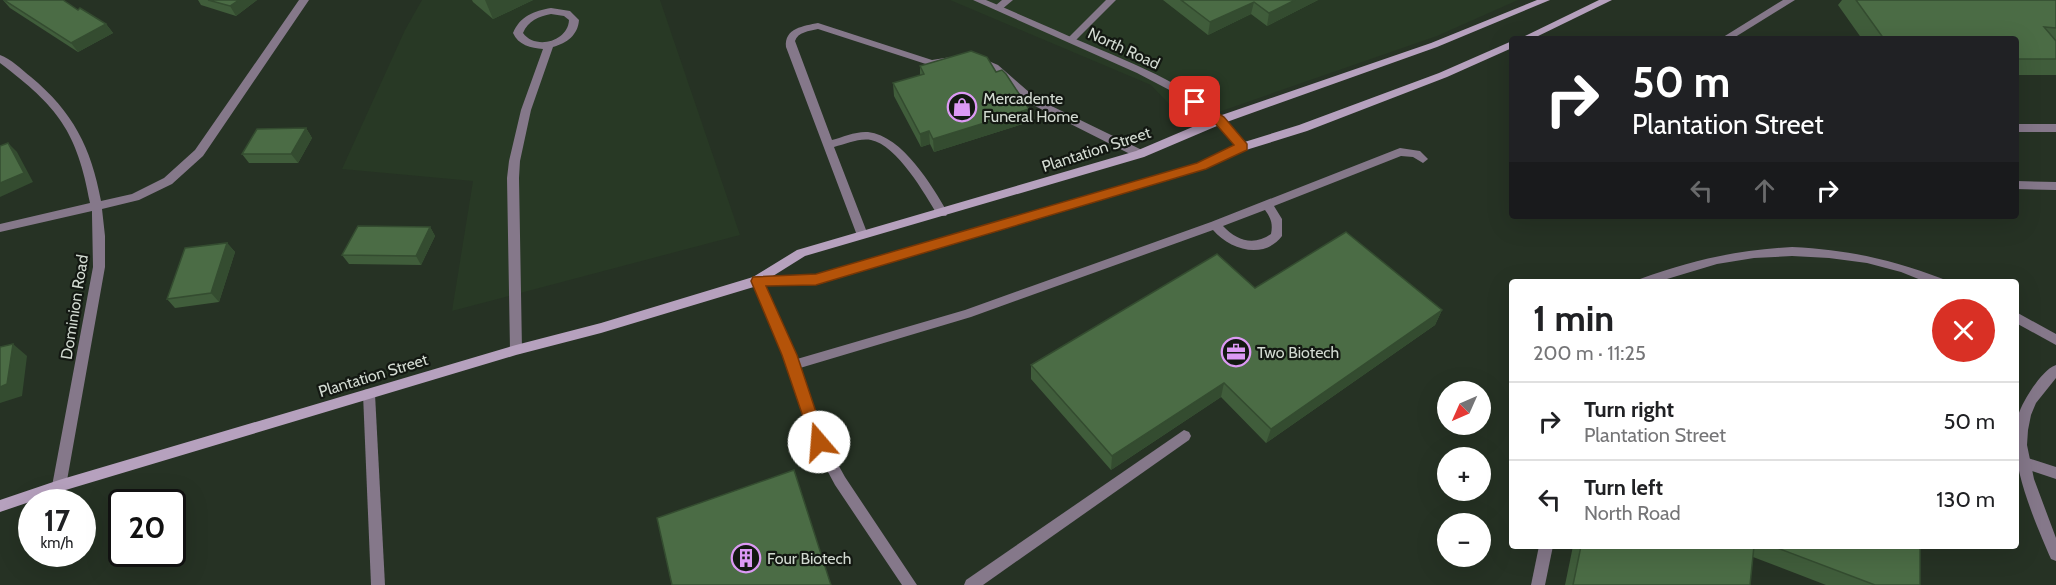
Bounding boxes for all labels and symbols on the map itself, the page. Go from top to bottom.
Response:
street label: North Road [1085,24,1163,73]
pin [1169,76,1220,127]
place label: Mercadente Funeral Home [983,89,1078,126]
shop icon: Mercadente Funeral Home [946,91,978,123]
street label: Plantation Street [1039,123,1154,176]
street label: Dominion Road [57,253,92,361]
office icon: Two Biotech [1220,336,1252,368]
place label: Two Biotech [1257,343,1339,362]
street label: Plantation Street [316,350,431,401]
north arrow [1437,381,1491,435]
position arrow [787,410,851,474]
speed limit sign: 20 [108,489,186,567]
building icon: Four Biotech [730,542,762,574]
place label: Four Biotech [767,549,852,568]

